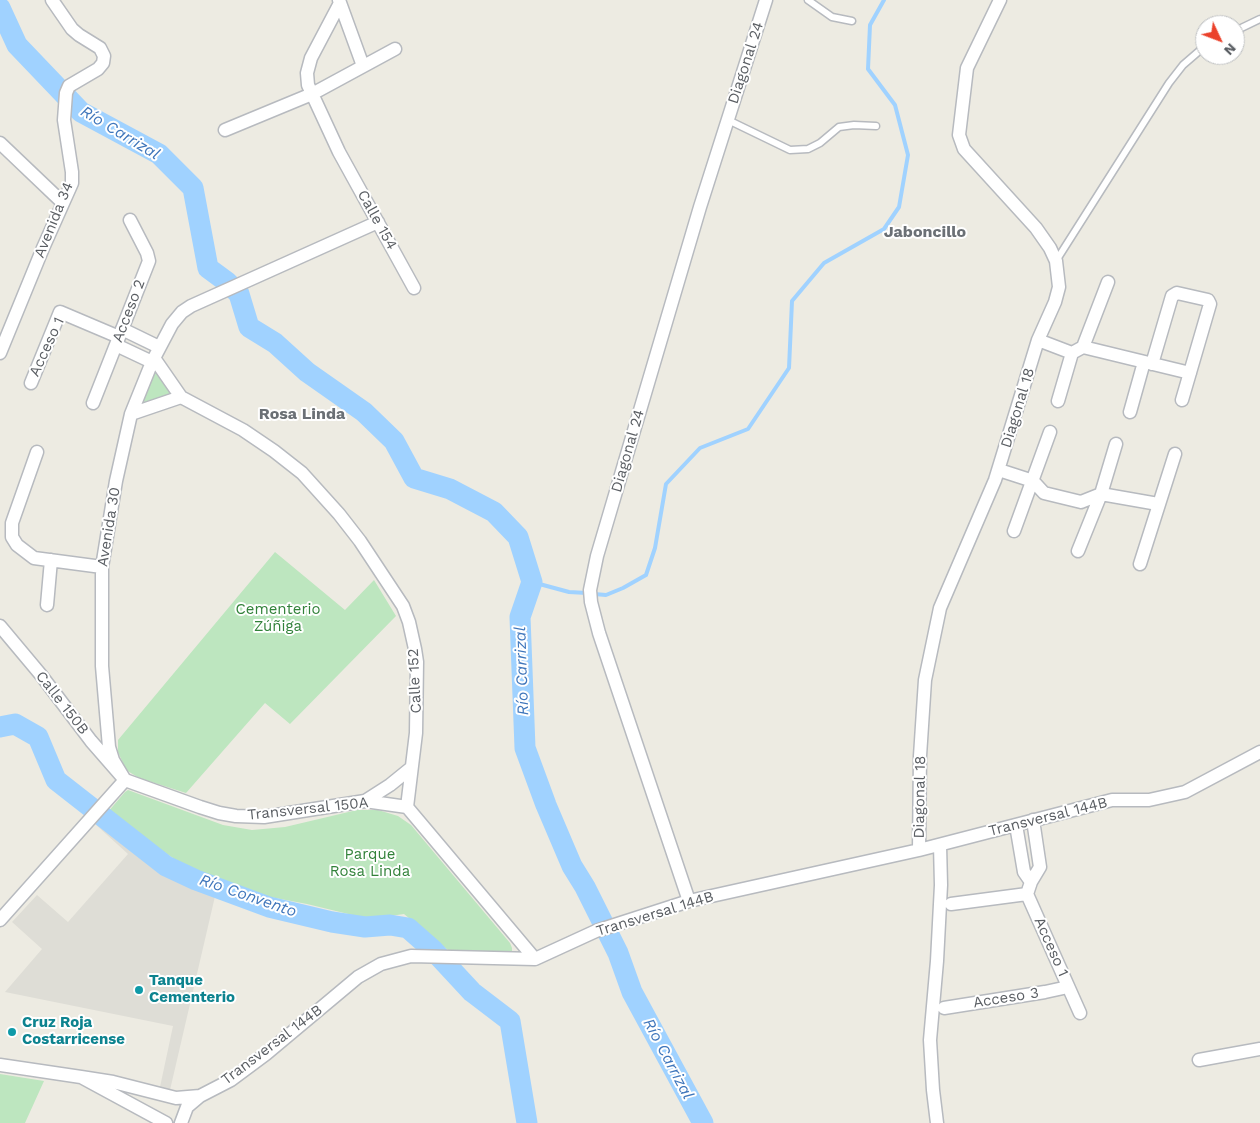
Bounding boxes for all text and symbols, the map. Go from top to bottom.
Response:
north arrow [1195,15,1245,65]
street label: Diagonal 24 [724,20,768,106]
text: N [1221,40,1240,59]
water label: Río Carrizal [77,102,163,164]
street label: Avenida 34 [31,180,77,260]
street label: Calle 154 [353,187,401,253]
district label: Jaboncillo [884,222,966,242]
street label: Acceso 2 [109,277,149,345]
street label: Acceso 1 [26,315,68,379]
street label: Diagonal 18 [997,366,1039,450]
district label: Rosa Linda [259,404,345,424]
street label: Diagonal 24 [608,408,648,494]
street label: Avenida 30 [94,486,124,568]
park label: Cementerio Zúñiga [235,601,321,636]
water label: Río Carrizal [511,626,533,716]
street label: Calle 152 [404,648,426,714]
street label: Calle 150B [32,668,92,738]
street label: Diagonal 18 [910,755,930,839]
street label: Transversal 150A [247,794,369,824]
street label: Transversal 144B [987,794,1109,840]
park label: Parque Rosa Linda [330,846,410,881]
water label: Río Convento [197,870,299,922]
street label: Transversal 144B [594,888,716,940]
street label: Acceso 1 [1030,915,1072,979]
place label: Tanque Cementerio [149,972,235,1007]
marker: Tanque Cementerio [133,984,145,996]
street label: Acceso 3 [972,984,1040,1012]
street label: Transversal 144B [218,1001,326,1089]
place label: Cruz Roja Costarricense [22,1014,125,1049]
water label: Río Carrizal [639,1015,697,1103]
marker: Cruz Roja Costarricense [6,1026,18,1038]

